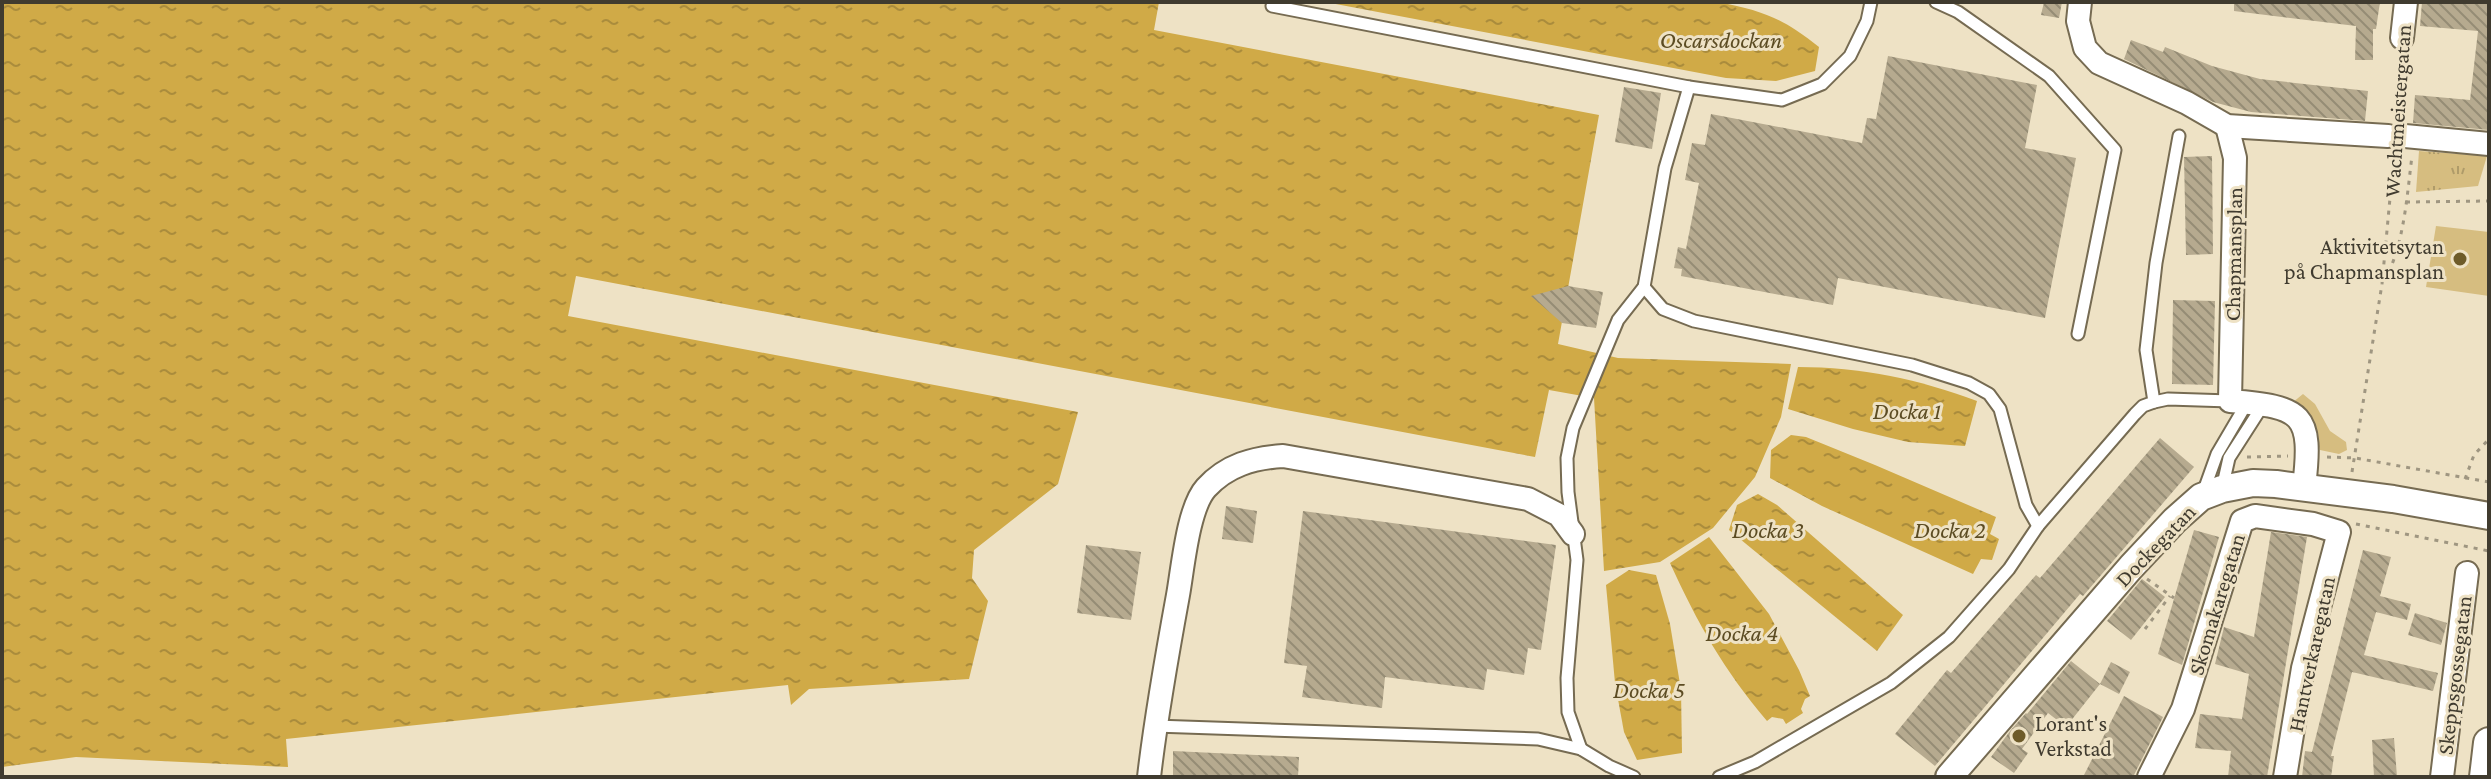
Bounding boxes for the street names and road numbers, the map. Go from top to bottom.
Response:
street label: Wachtmeistergatan [2379,24,2416,198]
street label: Chapmansplan [2220,187,2247,321]
street label: Dockegatan [2110,499,2201,592]
street label: Skomakaregatan [2183,530,2250,678]
street label: Hantverkaregatan [2283,574,2340,734]
street label: Skeppsgossegatan [2432,594,2477,756]

